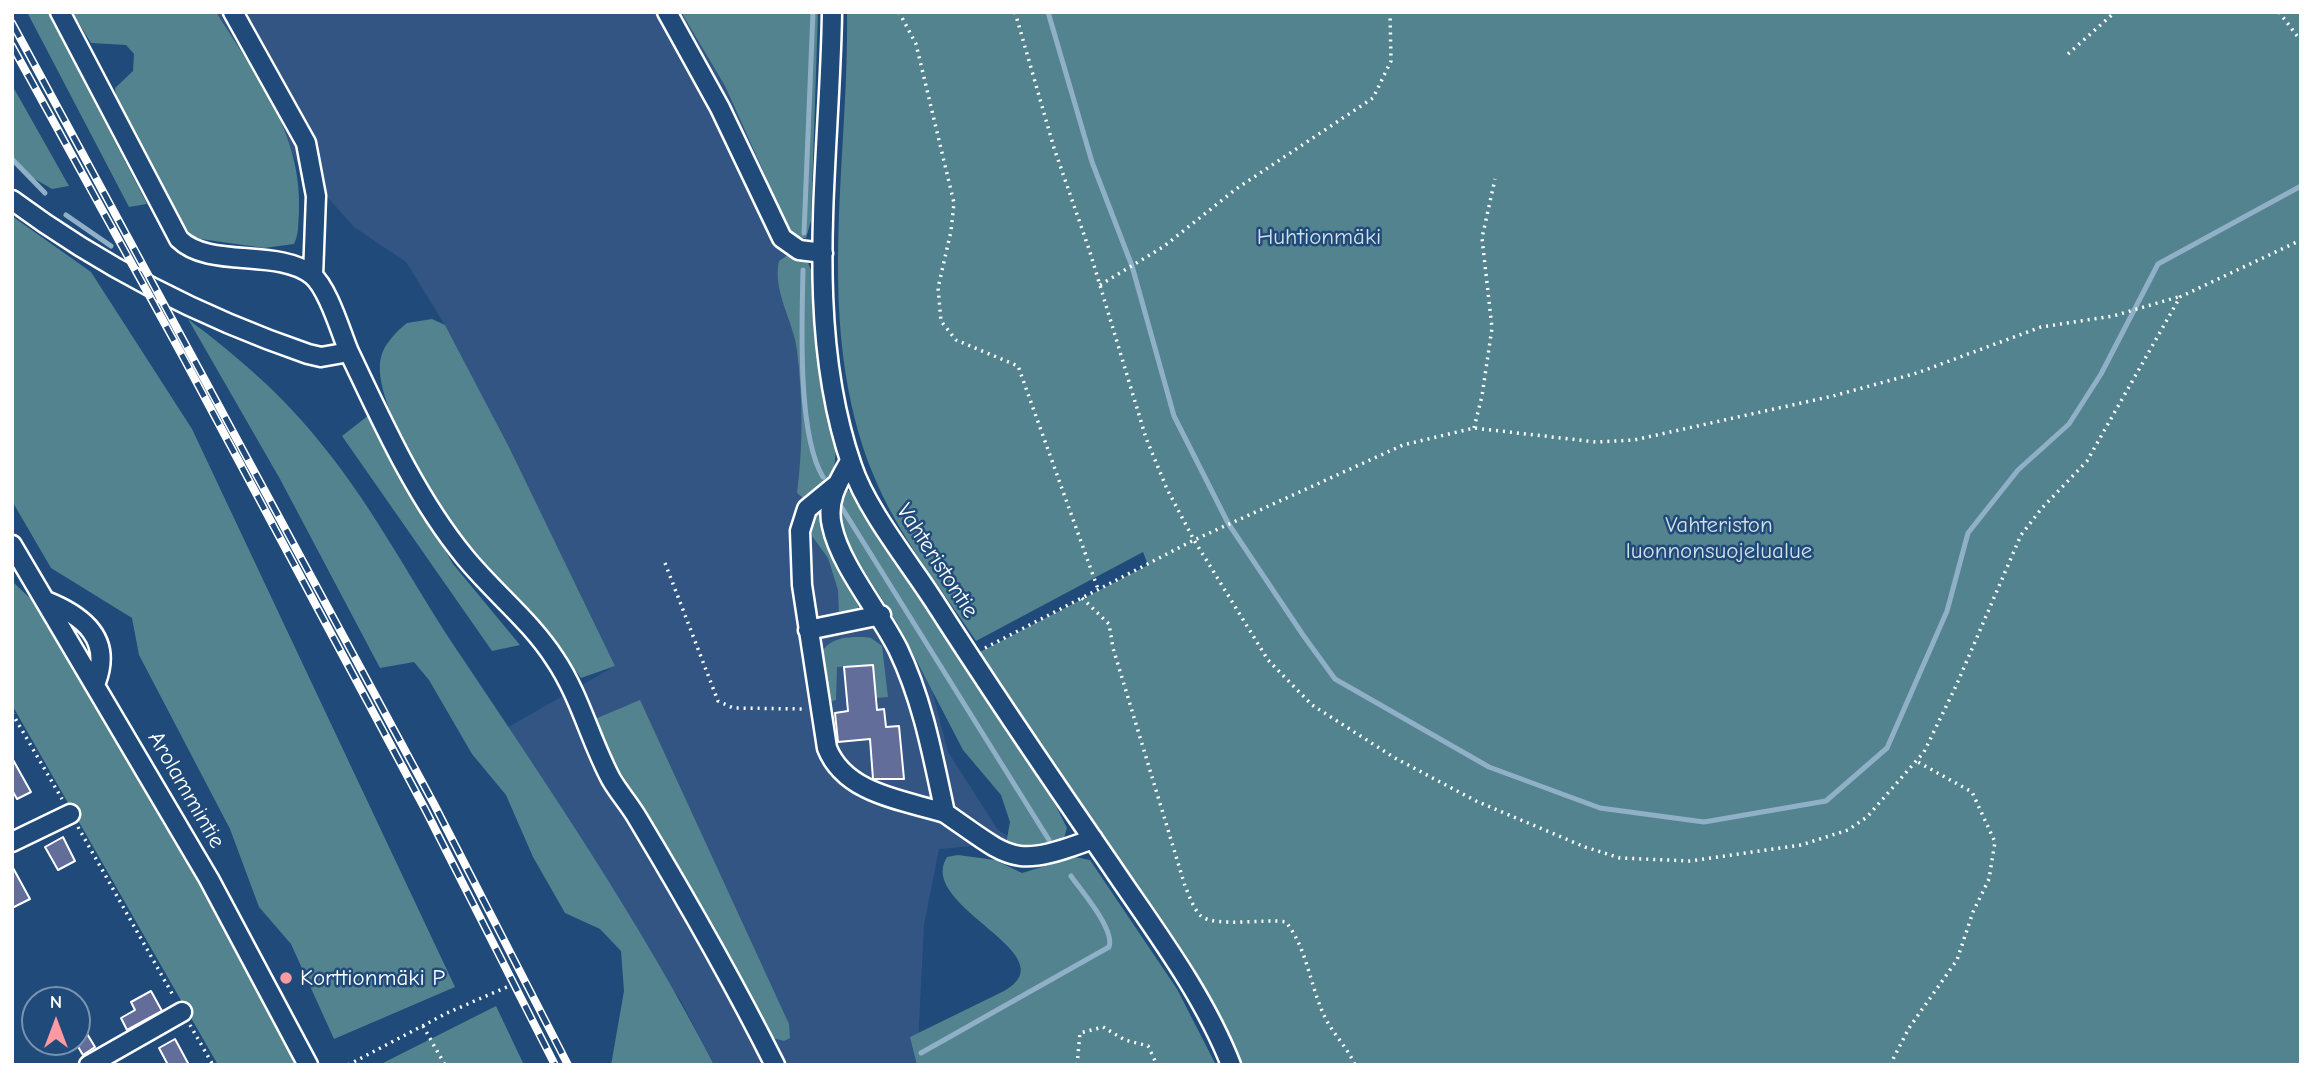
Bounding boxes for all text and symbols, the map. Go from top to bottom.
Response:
park label: Huhtionmäki [1257,223,1381,251]
street label: Vahteristontie [890,499,984,623]
park label: Vahteriston luonnonsuojelualue [1626,511,1812,565]
street label: Arolammintie [141,727,231,853]
place label: Korttionmäki P [300,964,445,992]
marker: Korttionmäki P [278,970,294,986]
north arrow [21,986,91,1056]
text: N [50,991,62,1013]

